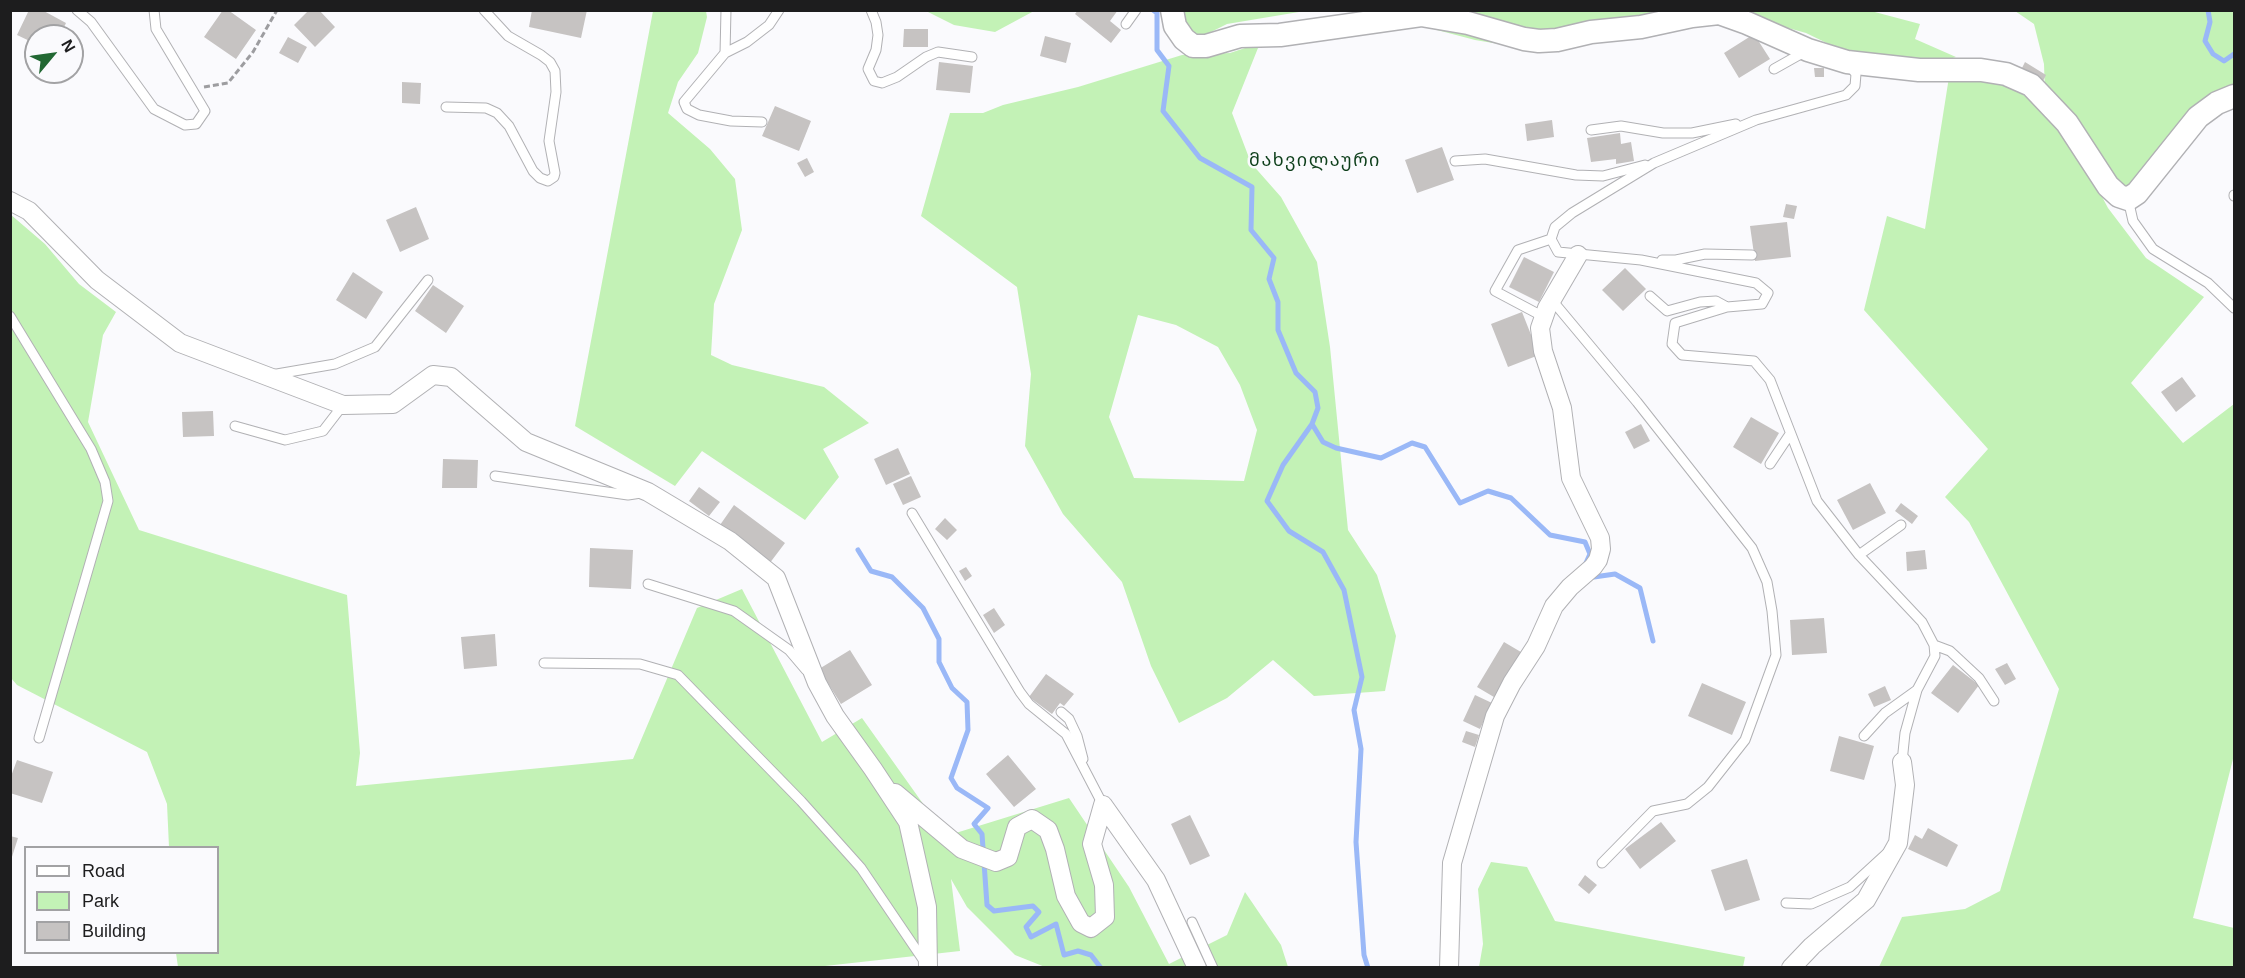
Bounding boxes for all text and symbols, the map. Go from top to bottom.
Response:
north arrow [24,24,84,84]
text: N [58,37,79,55]
district label: მახვილაური [1249,150,1381,172]
legend [24,846,219,954]
text: Road [82,861,125,881]
text: Park [82,891,119,911]
text: Building [82,921,146,941]

